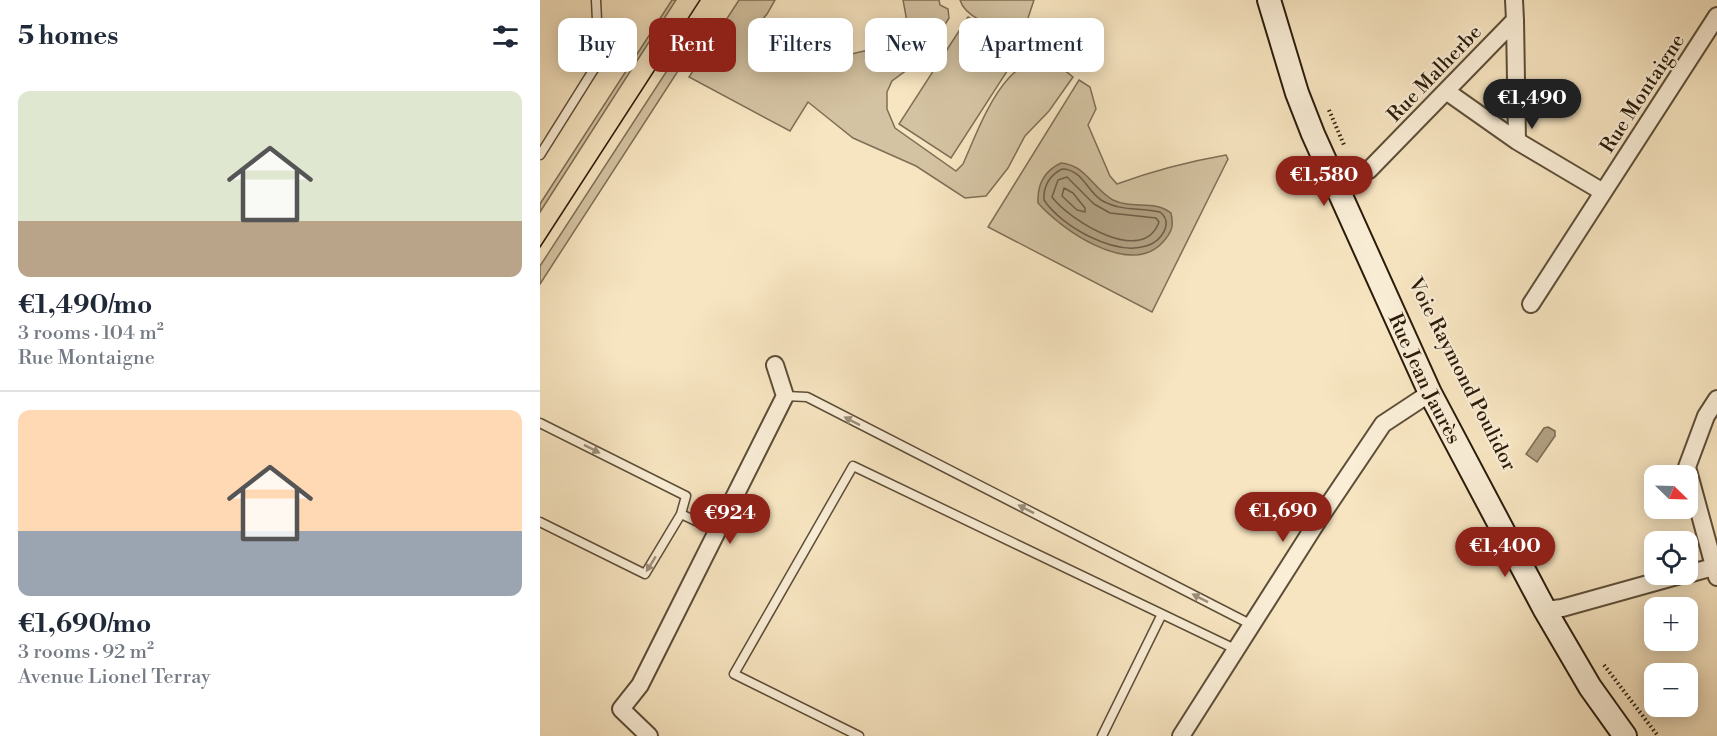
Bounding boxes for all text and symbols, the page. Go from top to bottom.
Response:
chip: Buy [558,18,637,72]
chip: Rent [649,18,736,72]
chip: Filters [748,18,853,72]
chip: New [865,18,947,72]
chip: Apartment [959,18,1104,72]
text: 5 homes [18,20,118,52]
icon: filters [489,20,522,53]
street label: Rue Malherbe [1383,20,1488,128]
street label: Rue Montaigne [1596,30,1691,158]
pin: €1,490 [1483,79,1581,130]
text: €1,490 [1497,86,1567,111]
icon: home [216,130,324,238]
pin: €1,580 [1275,156,1373,207]
text: €1,580 [1290,163,1358,188]
street label: Voie Raymond Poulidor [1402,273,1521,476]
text: €1,490/mo [18,289,152,321]
street label: Rue Jean Jaurès [1382,310,1466,449]
text: 3 rooms · 104 m² [18,321,164,346]
text: Rue Montaigne [18,346,155,371]
one-way arrow [844,416,861,425]
one-way arrow [584,444,601,454]
icon: home [216,449,324,557]
north arrow [1644,465,1698,519]
map controls [1644,465,1698,717]
pin: €1,690 [1234,492,1332,543]
pin: €924 [694,494,766,545]
text: €1,690 [1249,499,1317,524]
text: €924 [704,501,756,526]
one-way arrow [1017,505,1035,515]
pin: €1,400 [1456,527,1554,578]
button: locate [1644,531,1698,585]
text: €1,400 [1469,534,1541,559]
one-way arrow [645,556,656,572]
one-way arrow [1191,593,1208,603]
button: + [1644,597,1698,651]
text: €1,690/mo [18,608,151,640]
text: 3 rooms · 92 m² [18,640,154,665]
button: − [1644,663,1698,717]
text: Avenue Lionel Terray [18,665,211,690]

